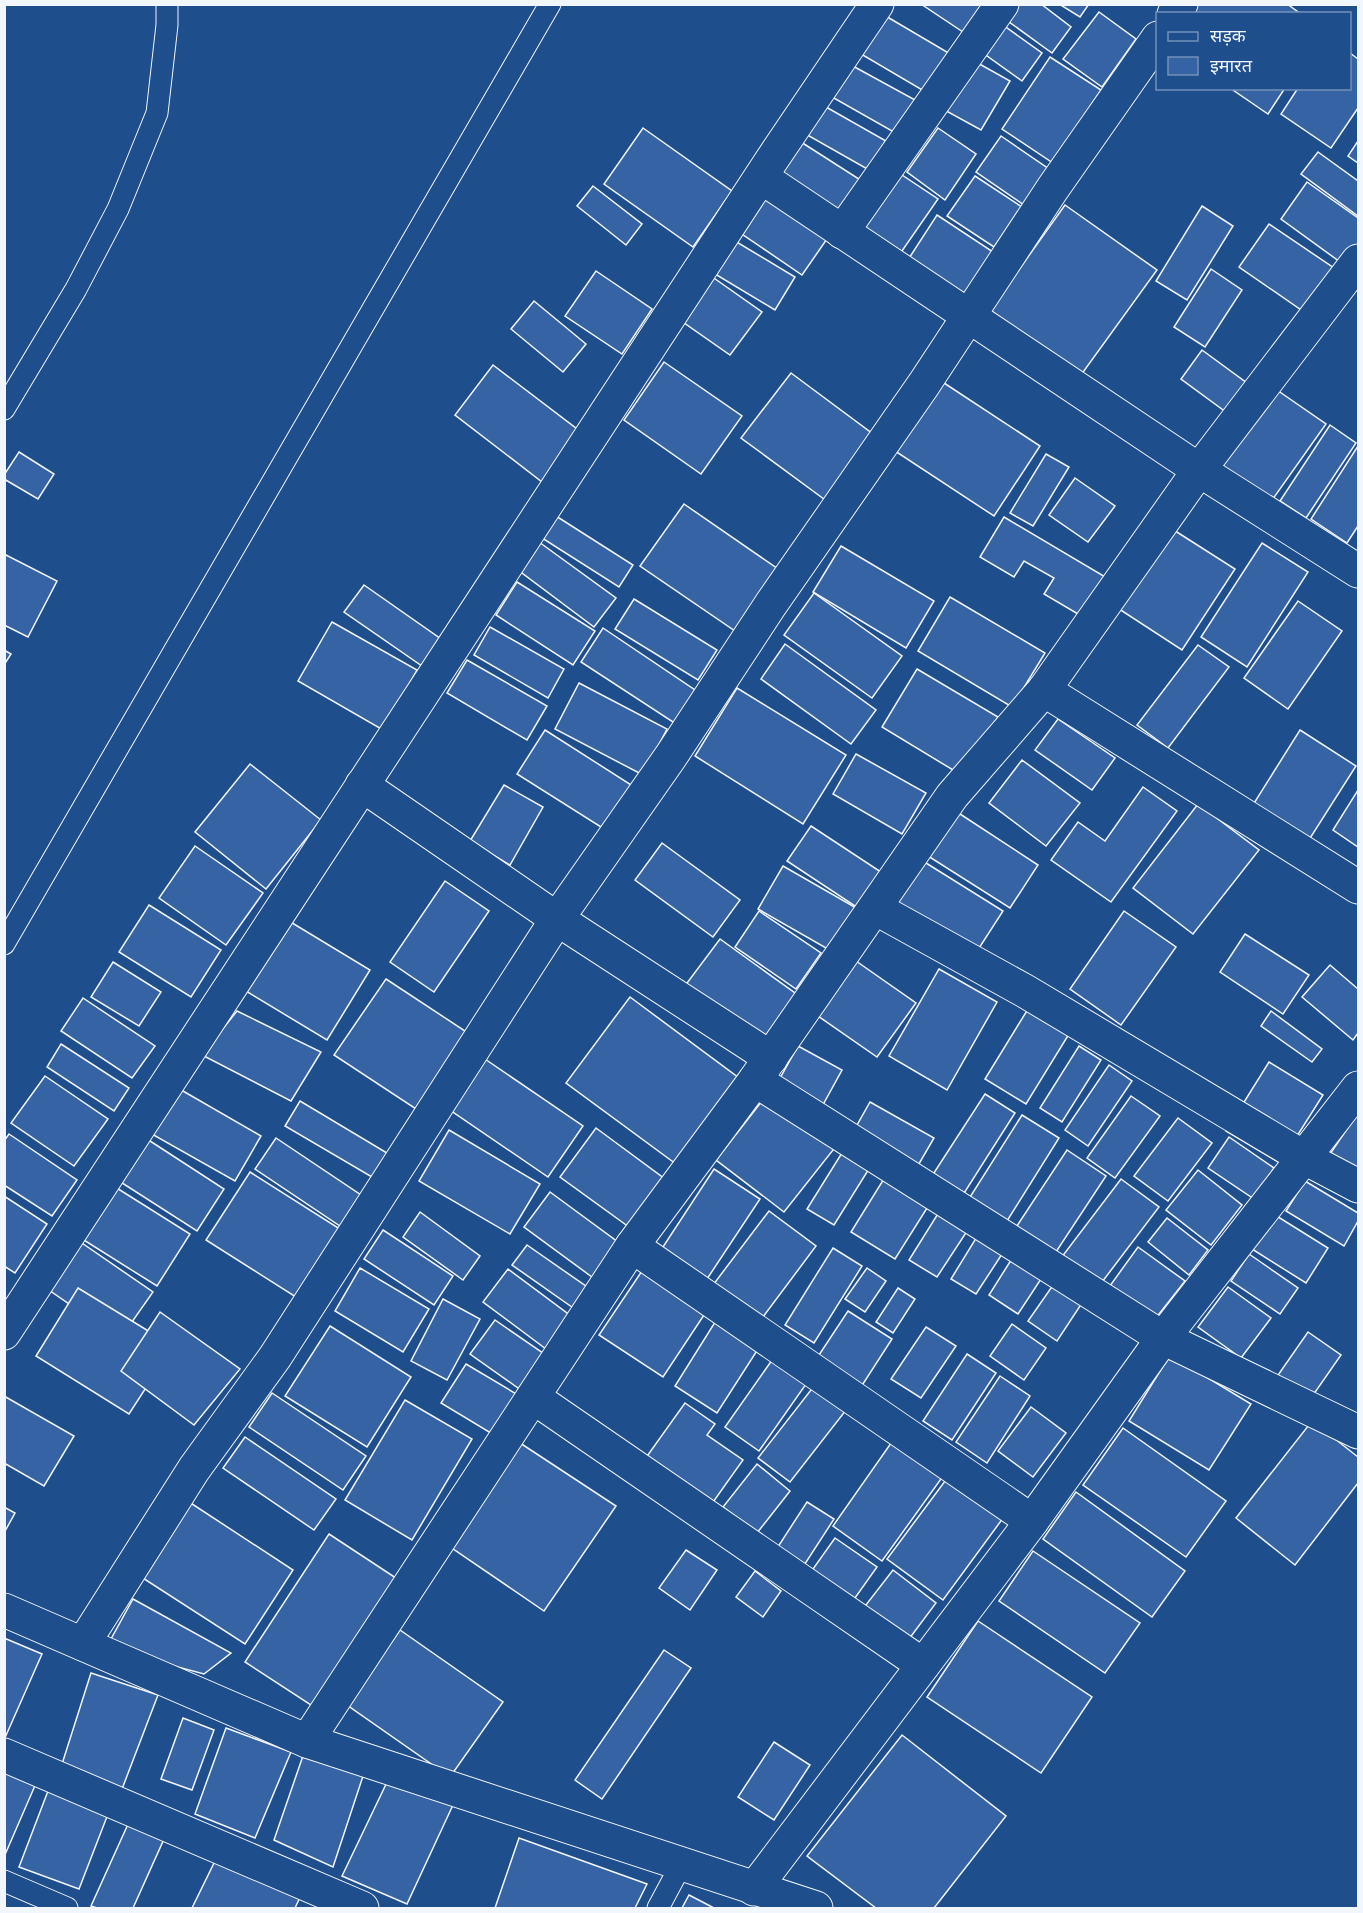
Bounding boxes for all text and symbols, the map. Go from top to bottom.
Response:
legend [1156,12,1351,90]
text: सड़क [1210,24,1247,47]
text: इमारत [1210,54,1253,77]

